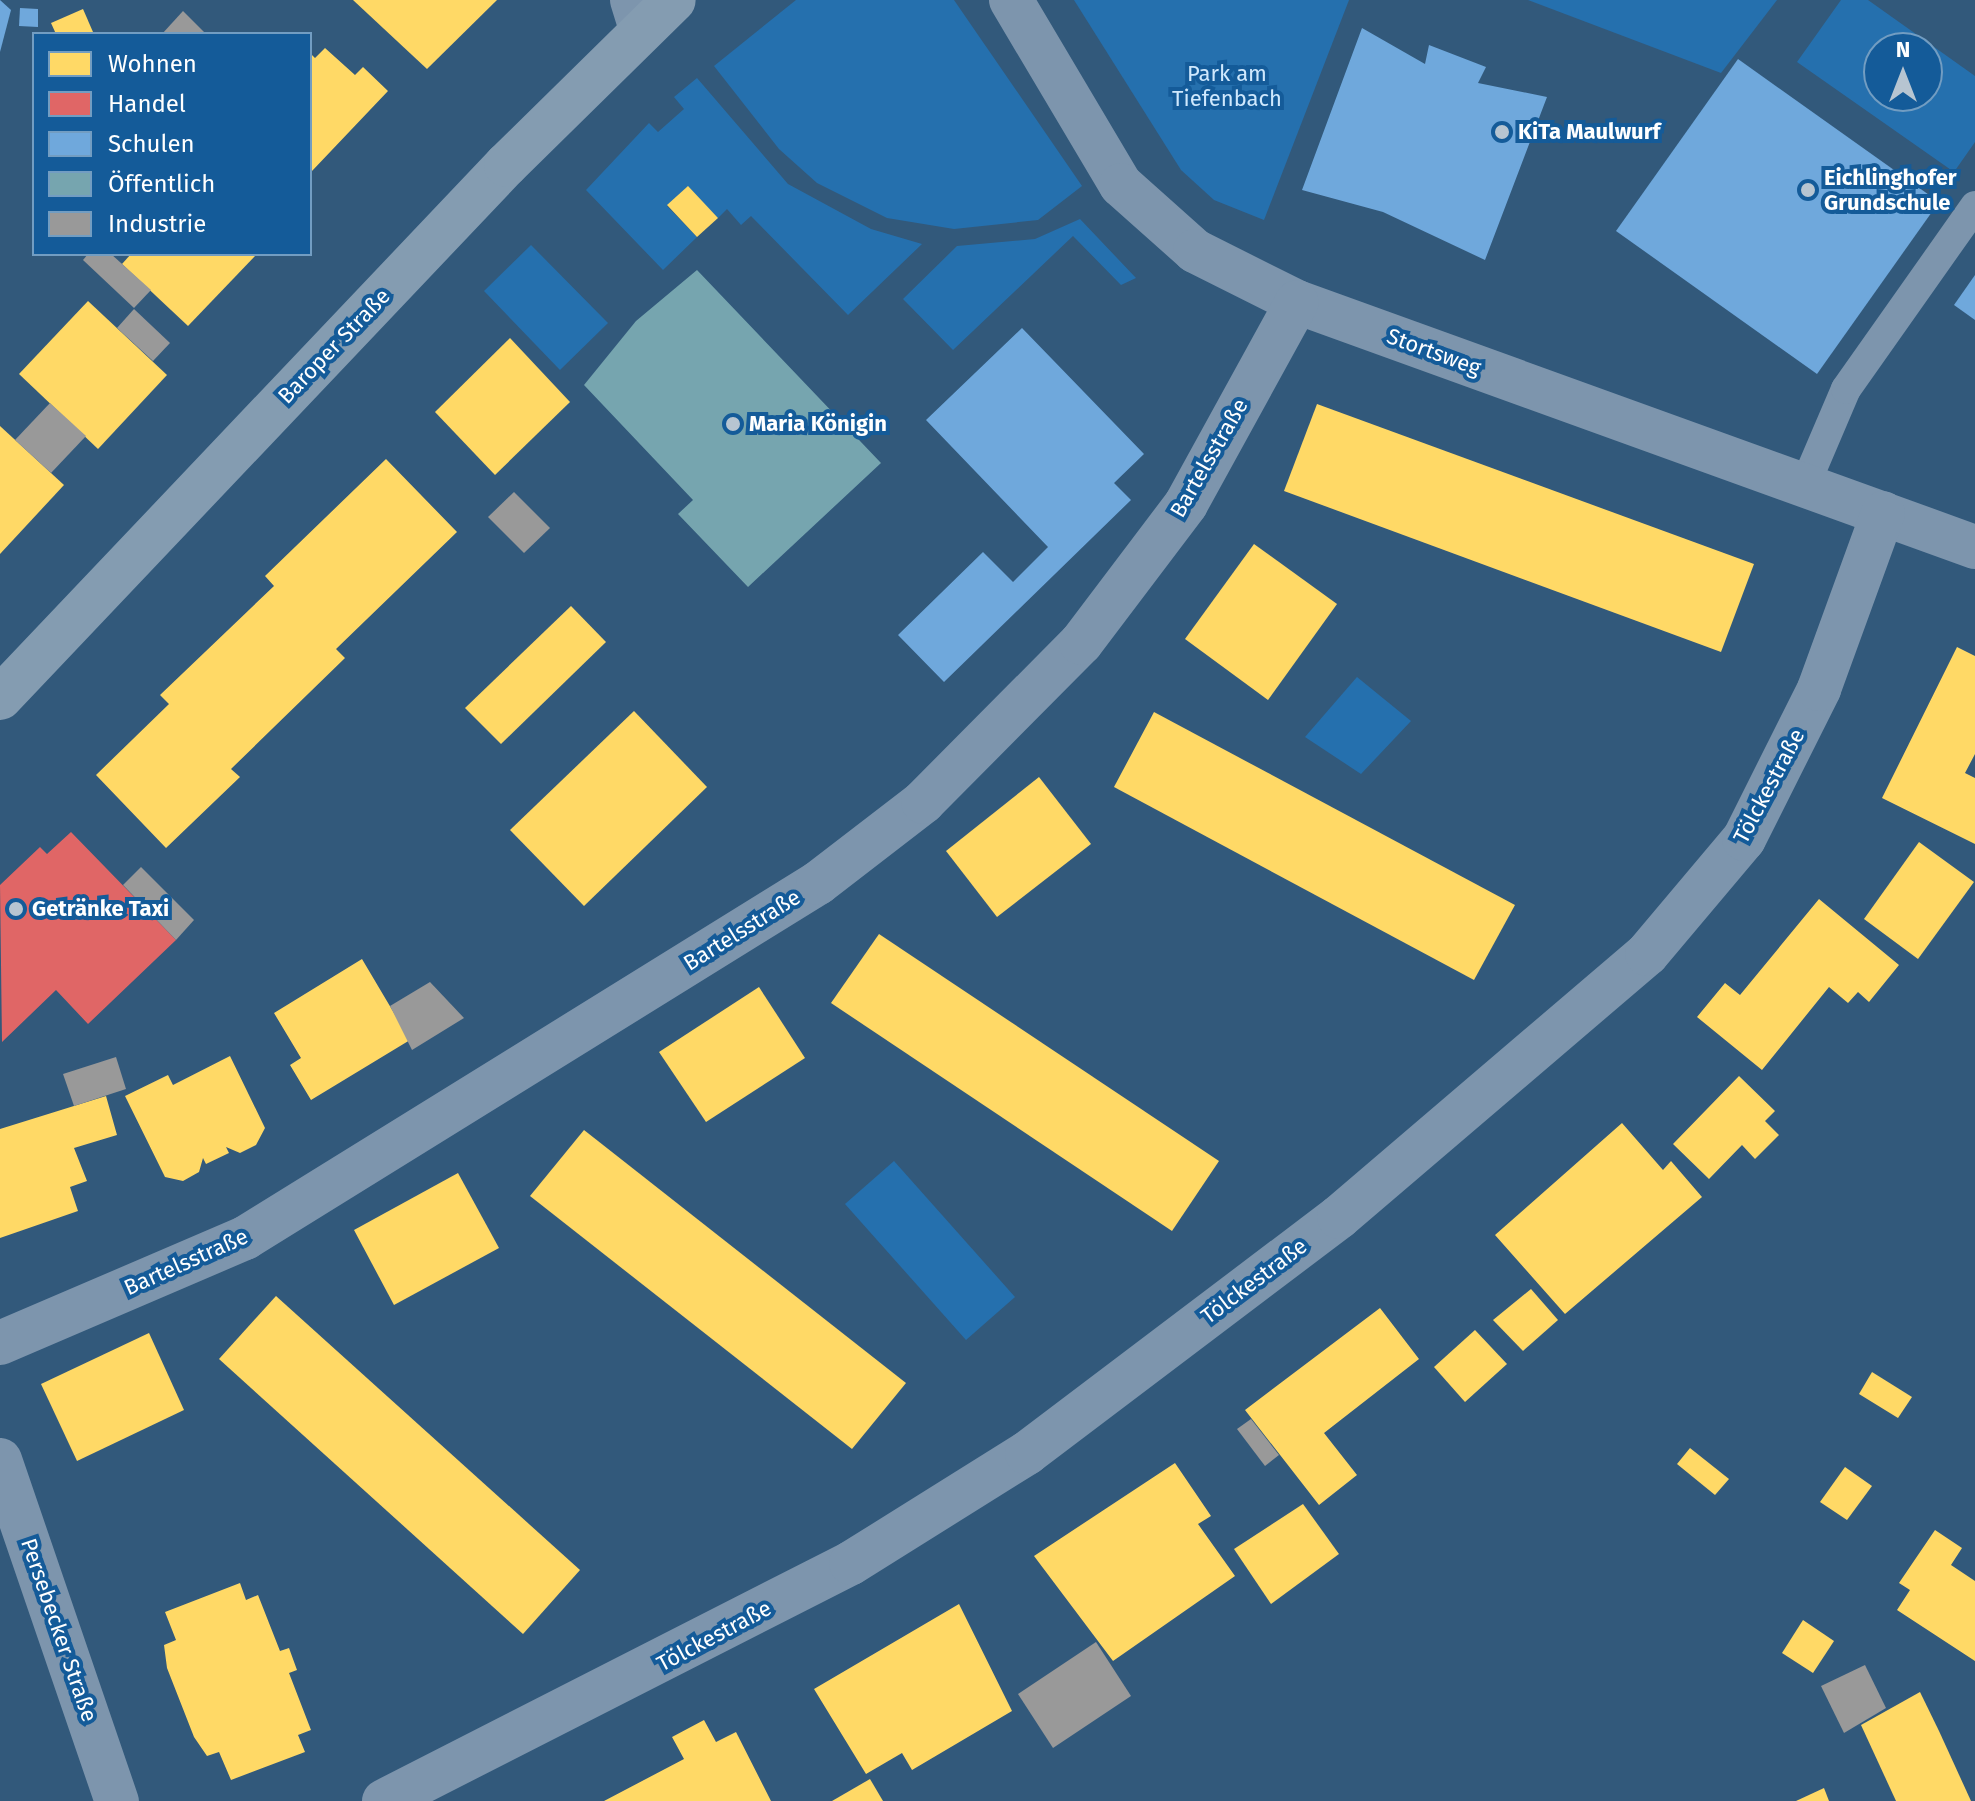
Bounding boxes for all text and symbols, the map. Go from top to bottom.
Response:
legend [32,32,312,256]
north arrow [1863,32,1943,112]
text: N [1896,36,1910,63]
text: Wohnen [108,50,197,78]
park label: Park am Tiefenbach [1172,60,1282,112]
text: Handel [108,90,186,118]
place label: KiTa Maulwurf [1518,119,1660,145]
marker: KiTa Maulwurf [1493,123,1511,141]
text: Schulen [108,130,195,158]
place label: Eichlinghofer Grundschule [1824,164,1957,216]
text: Öffentlich [108,170,215,198]
marker: Eichlinghofer Grundschule [1799,181,1817,199]
text: Industrie [108,210,206,238]
street label: Baroper Straße [272,283,396,409]
street label: Stortsweg [1383,323,1485,381]
street label: Bartelsstraße [1164,394,1254,522]
place label: Maria Königin [749,411,887,437]
marker: Maria Königin [724,415,742,433]
street label: Tölckestraße [1728,724,1810,848]
street label: Bartelsstraße [679,884,805,976]
place label: Getränke Taxi [32,896,169,922]
marker: Getränke Taxi [7,900,25,918]
street label: Bartelsstraße [120,1223,252,1301]
street label: Tölckestraße [1196,1233,1312,1329]
street label: Persebecker Straße [15,1535,103,1725]
street label: Tölckestraße [652,1595,776,1677]

